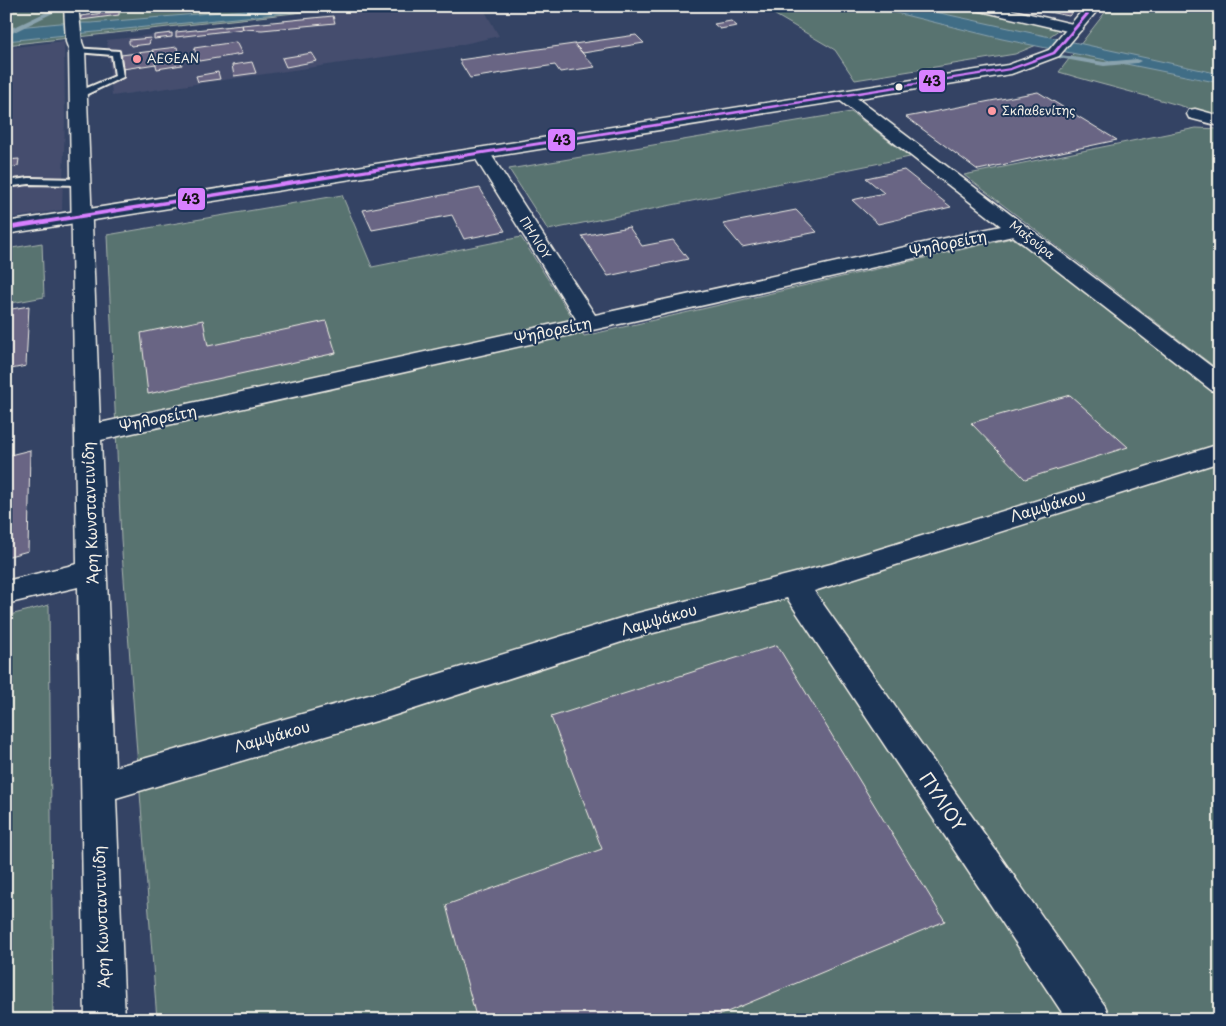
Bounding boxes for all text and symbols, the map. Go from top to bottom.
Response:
place label: AEGEAN [147,49,199,67]
marker: AEGEAN [131,53,143,65]
line badge: 43 [918,69,946,93]
text: 43 [923,70,941,91]
unlabelled marker [894,82,904,92]
place label: Σκλαβενίτης [1002,101,1076,119]
marker: Σκλαβενίτης [986,105,998,117]
line badge: 43 [547,128,576,152]
text: 43 [553,129,571,150]
line badge: 43 [177,187,206,211]
text: 43 [182,188,200,209]
street label: ΠΗΛΙΟΥ [516,213,556,262]
street label: Μαξούρα [1006,216,1059,263]
street label: Ψηλορείτη [907,223,989,262]
street label: Ψηλορείτη [512,310,594,349]
street label: Ψηλορείτη [117,398,199,437]
street label: Άρη Κωνσταντινίδη [76,441,103,585]
street label: Λαμψάκου [1007,482,1088,527]
street label: Λαμψάκου [618,597,699,640]
street label: Λαμψάκου [231,714,312,757]
street label: ΠΥΛΙΟΥ [914,766,973,836]
street label: Άρη Κωνσταντινίδη [87,845,114,989]

